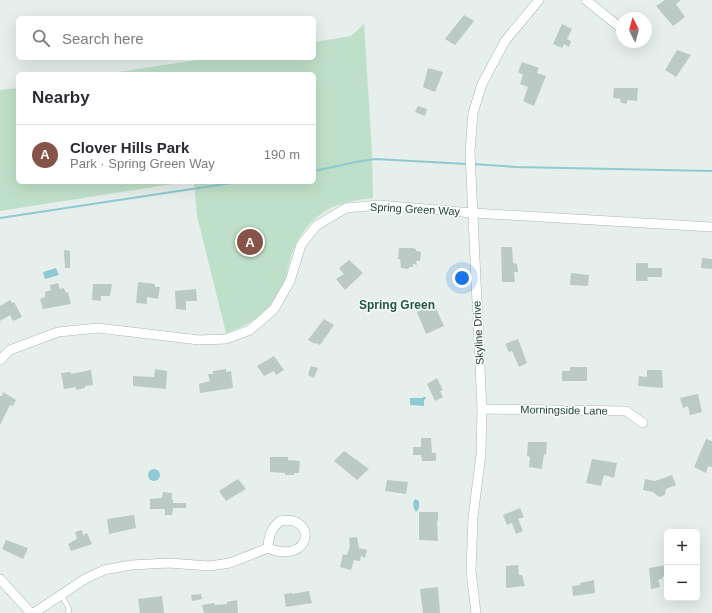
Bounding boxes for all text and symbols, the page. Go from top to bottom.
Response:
north arrow [616,12,652,48]
search box [16,16,316,60]
icon: search [30,27,52,49]
text: Search here [62,30,144,47]
text: Nearby [32,88,90,107]
text: Clover Hills Park [70,139,189,156]
text: A [40,147,50,162]
text: 190 m [264,147,300,162]
text: Park · Spring Green Way [70,156,215,171]
street label: Spring Green Way [370,201,461,217]
pin: A [237,227,263,257]
your location [452,268,472,288]
district label: Spring Green [359,298,435,312]
street label: Skyline Drive [470,301,486,365]
street label: Morningside Lane [520,403,608,417]
map controls [664,529,700,601]
button: + [664,529,700,565]
button: − [664,565,700,601]

